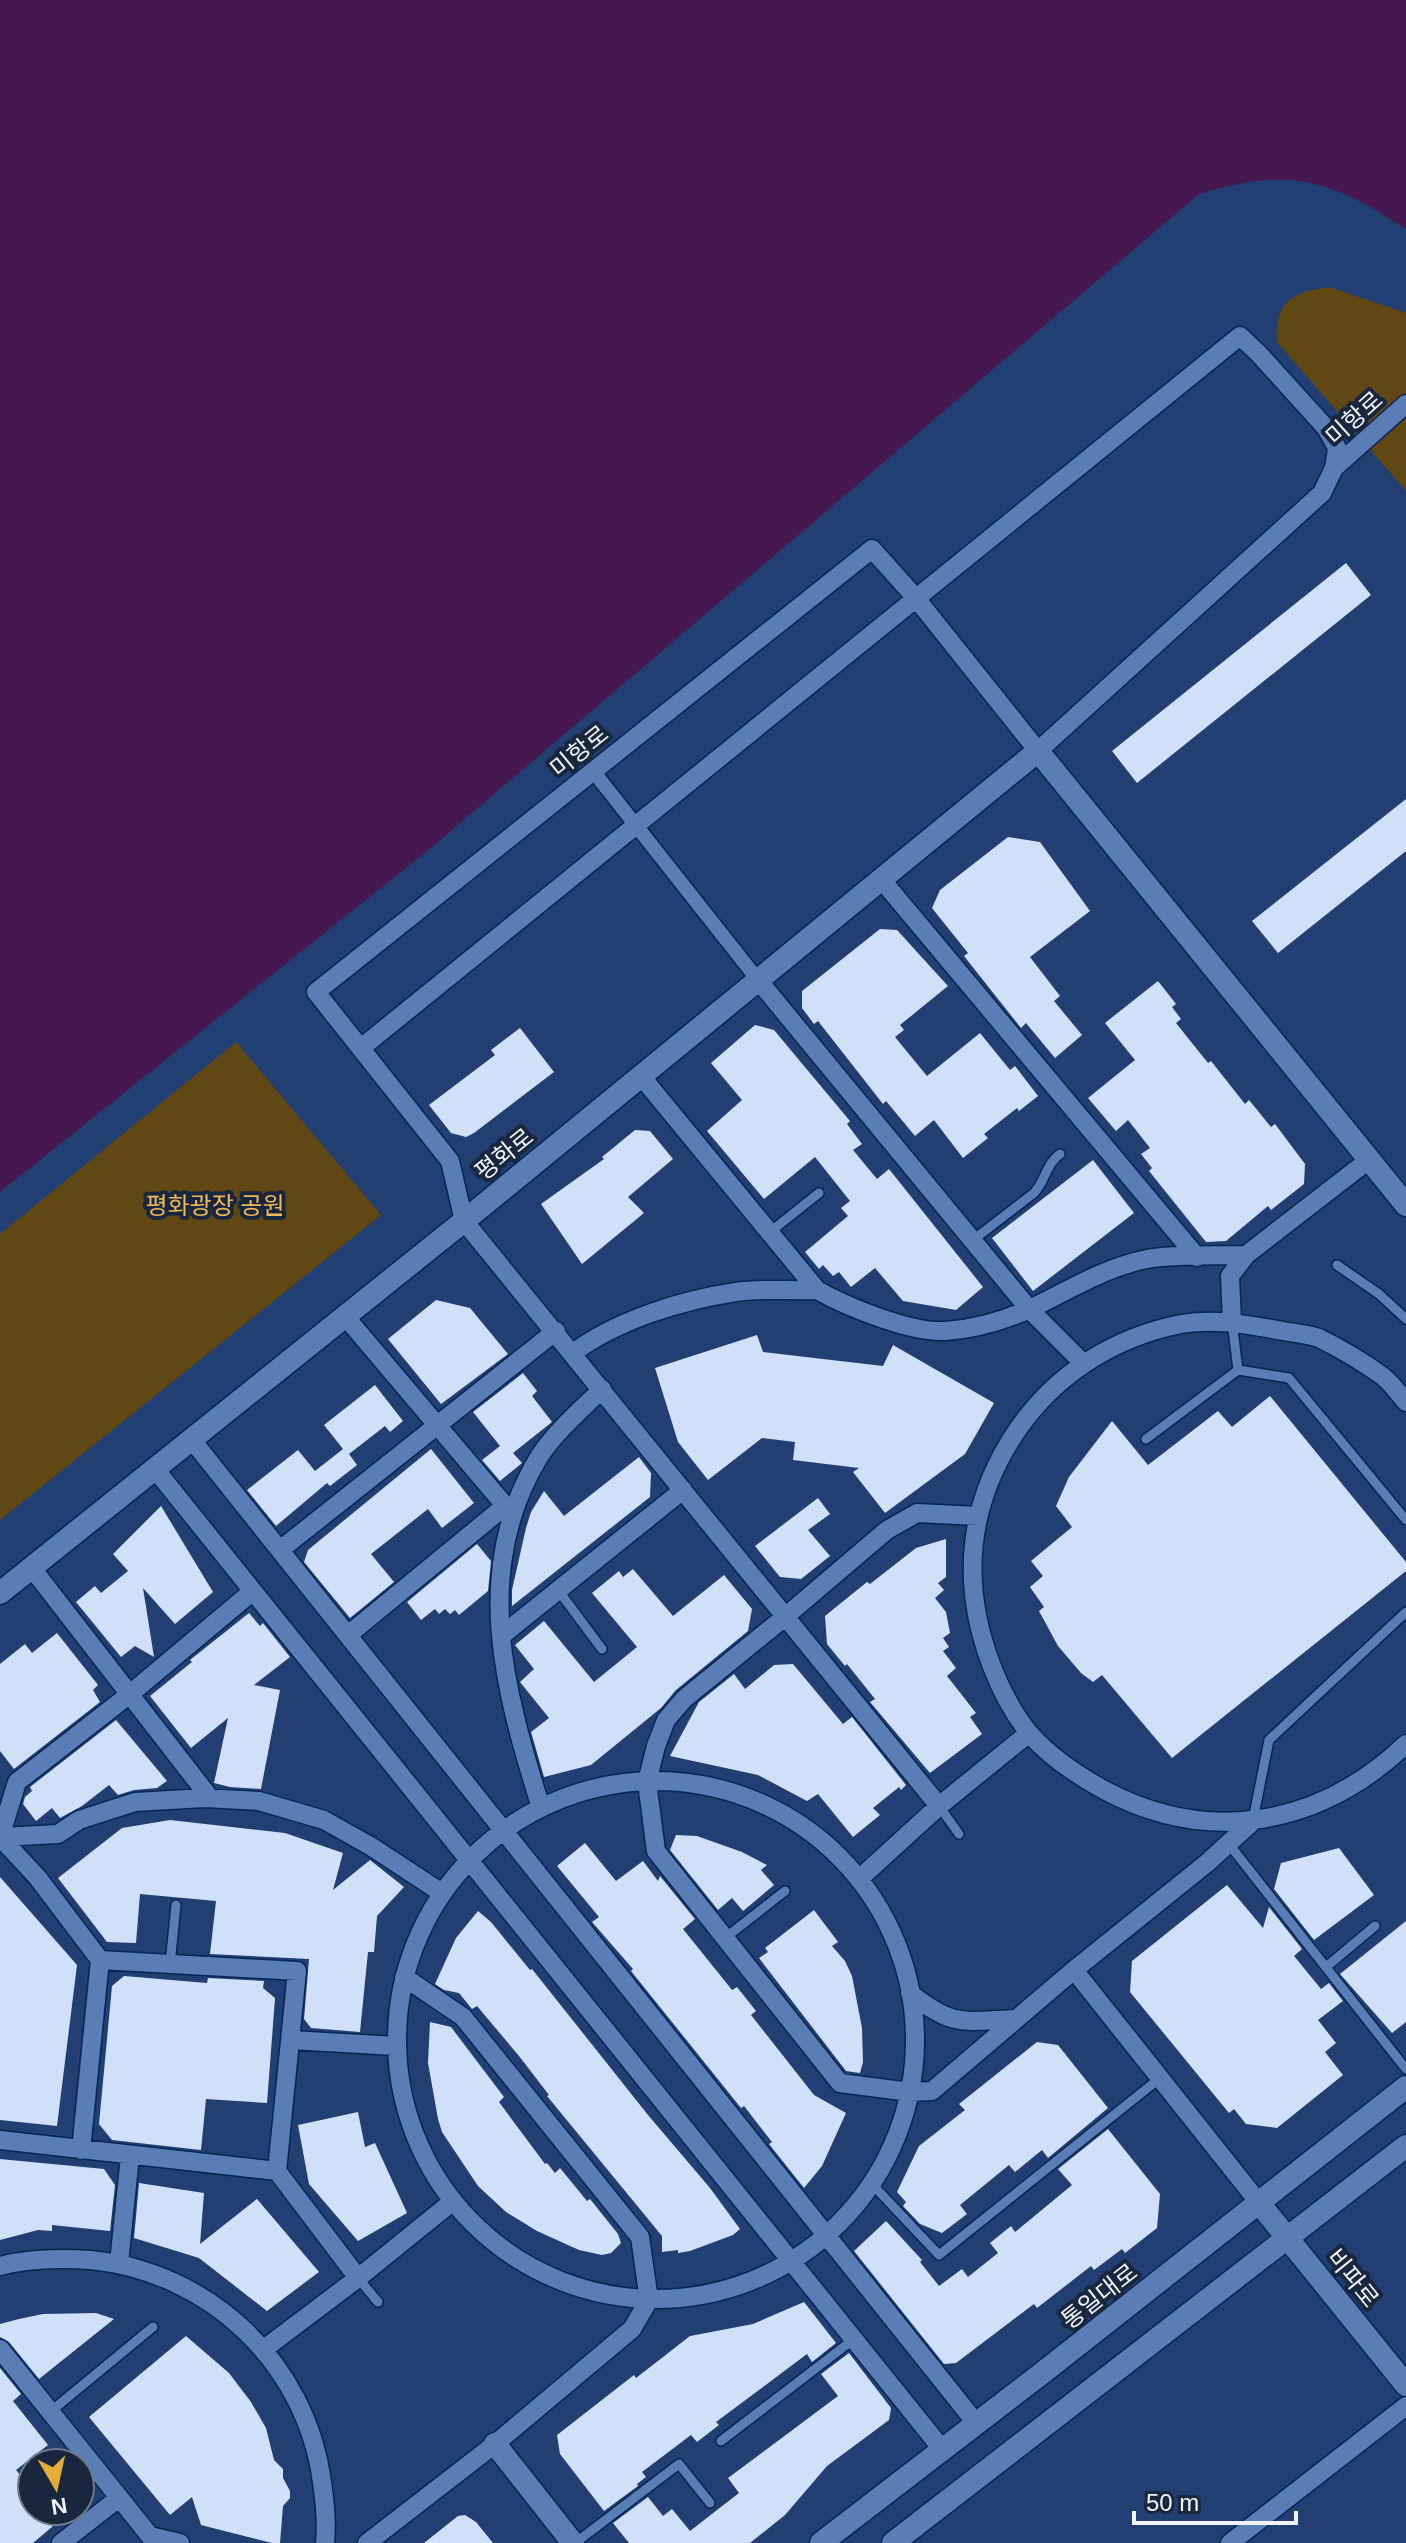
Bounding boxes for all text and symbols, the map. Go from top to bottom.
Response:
street label: 미항로 [1320,386,1388,450]
street label: 미항로 [545,720,613,782]
street label: 평화로 [470,1123,538,1185]
park label: 평화광장 공원 [145,1192,285,1219]
street label: 비파로 [1322,2244,1384,2312]
street label: 통일대로 [1056,2258,1142,2334]
north arrow [16,2447,96,2527]
scale bar [1134,2475,1296,2525]
text: 50 m [1146,2489,1199,2516]
text: N [49,2493,69,2520]

